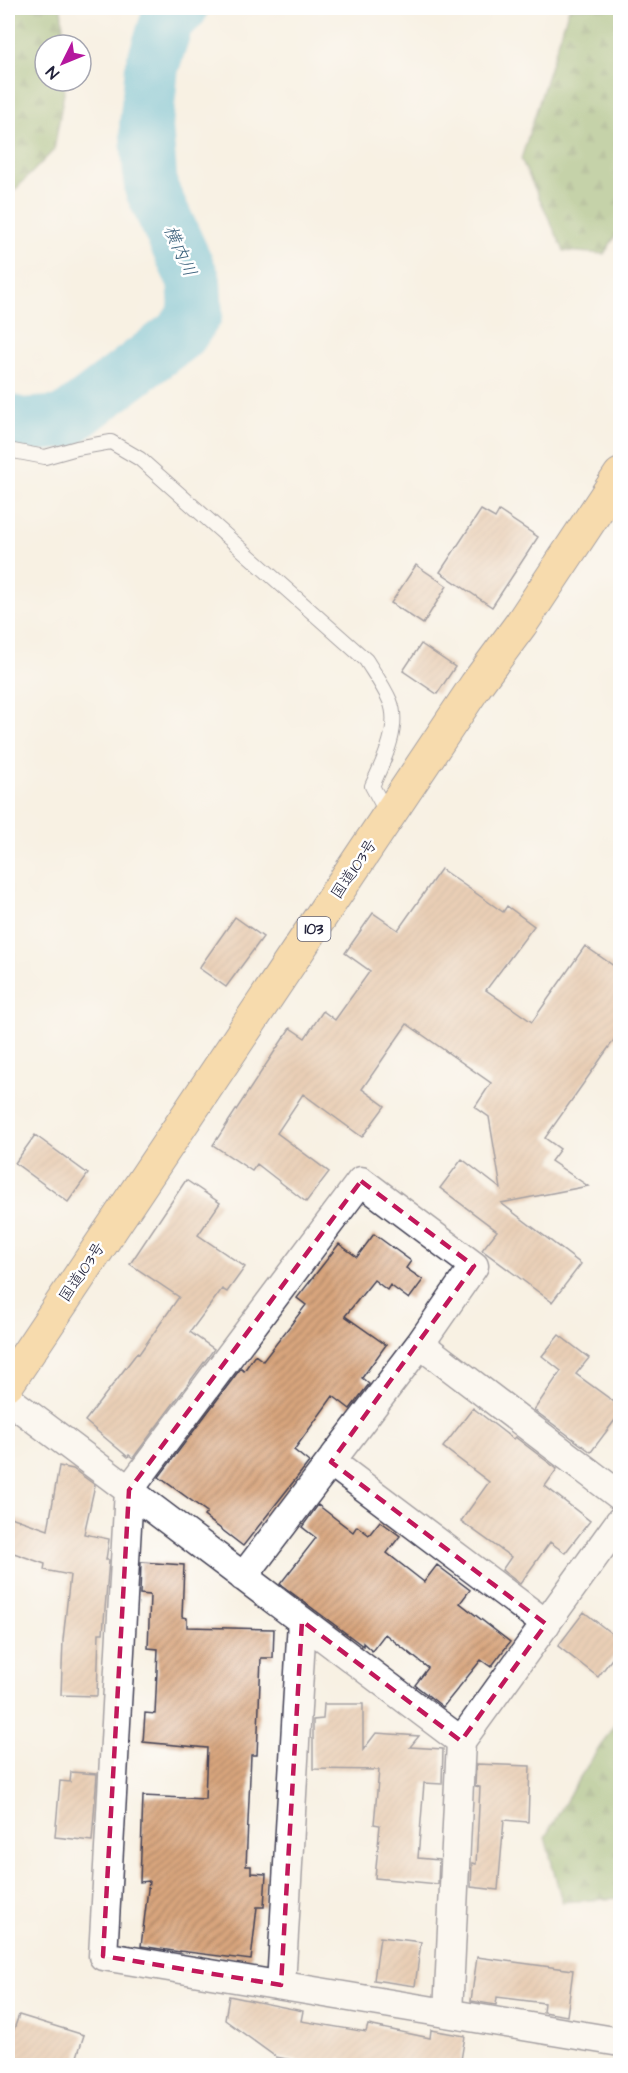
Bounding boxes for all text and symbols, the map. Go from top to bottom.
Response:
north arrow [33,33,93,93]
text: N [41,61,64,84]
water label: 横内川 [158,221,202,281]
street label: 国道103号 [326,835,382,903]
road number: 103 [298,917,330,941]
street label: 国道103号 [54,1238,110,1306]

